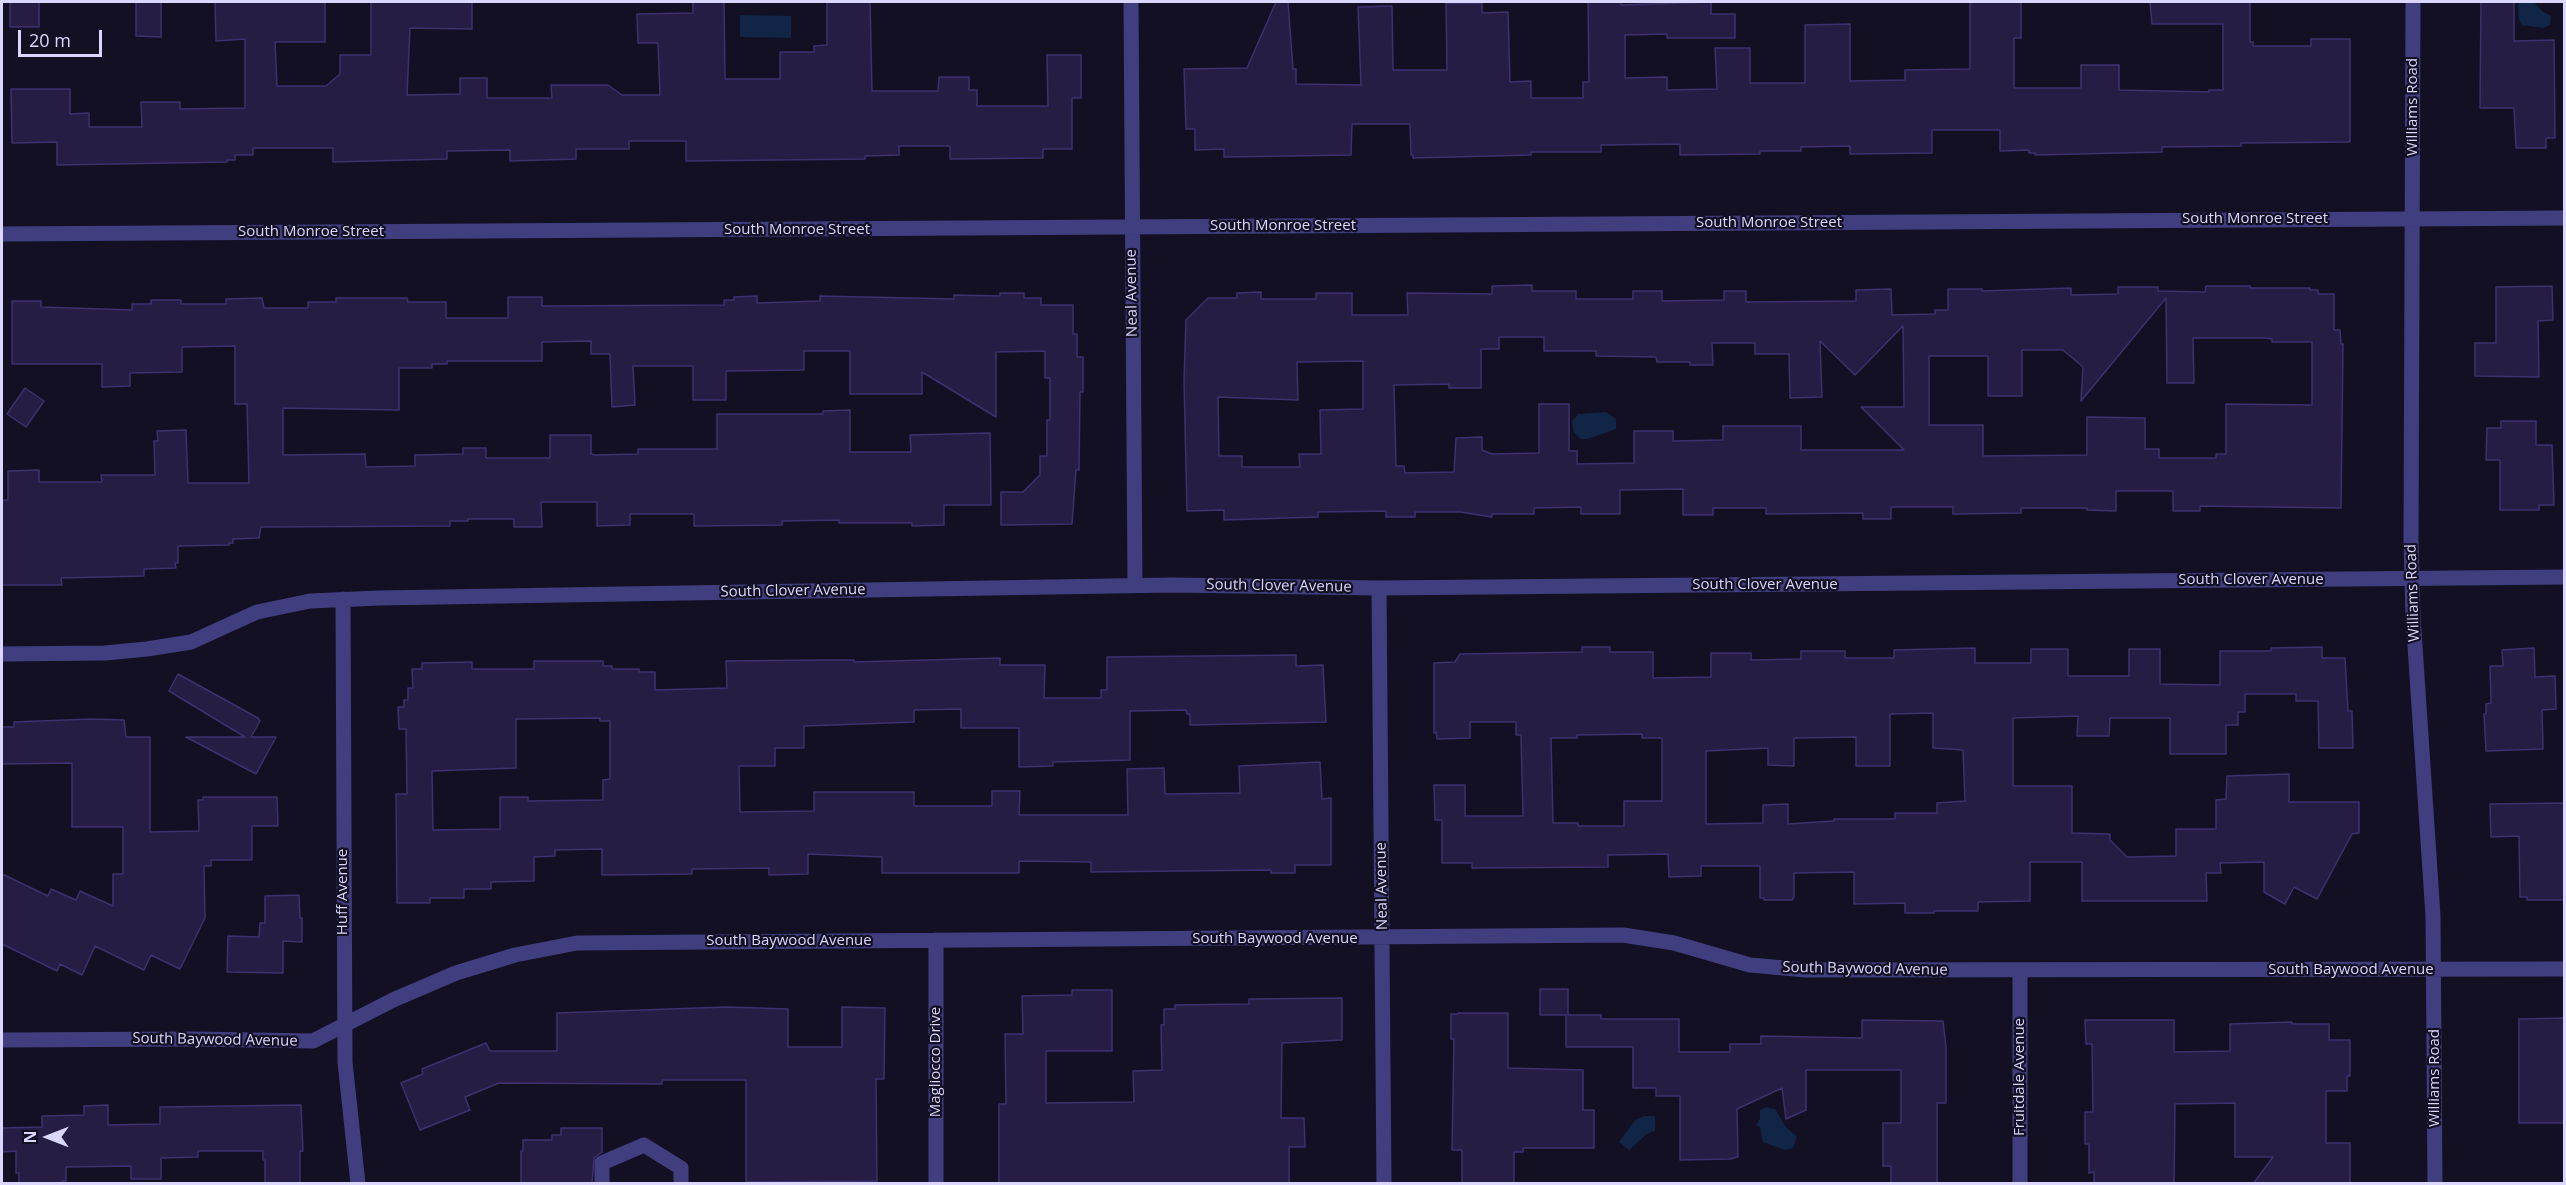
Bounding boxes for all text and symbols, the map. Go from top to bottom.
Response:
scale bar [21,18,105,56]
text: 20 m [29,28,71,52]
street label: Williams Road [2404,58,2422,156]
street label: South Monroe Street [2182,210,2328,228]
street label: South Monroe Street [1696,214,1842,232]
street label: South Monroe Street [1210,217,1356,235]
street label: South Monroe Street [724,221,870,239]
street label: South Monroe Street [238,223,384,241]
street label: Neal Avenue [1122,249,1142,337]
street label: Williams Road [2402,544,2424,642]
street label: South Clover Avenue [2178,571,2324,589]
street label: South Clover Avenue [1206,576,1352,596]
street label: South Clover Avenue [1692,576,1838,594]
street label: South Clover Avenue [720,581,866,601]
street label: Neal Avenue [1372,842,1392,930]
street label: Huff Avenue [334,849,352,935]
street label: South Baywood Avenue [1192,930,1358,948]
street label: South Baywood Avenue [706,932,872,950]
street label: South Baywood Avenue [1782,959,1948,979]
street label: South Baywood Avenue [2268,961,2434,979]
street label: Magliocco Drive [927,1007,945,1117]
street label: Fruitdale Avenue [2011,1018,2029,1136]
street label: Williams Road [2426,1029,2444,1127]
street label: South Baywood Avenue [132,1030,298,1050]
north arrow [18,1107,78,1167]
text: N [19,1131,41,1144]

